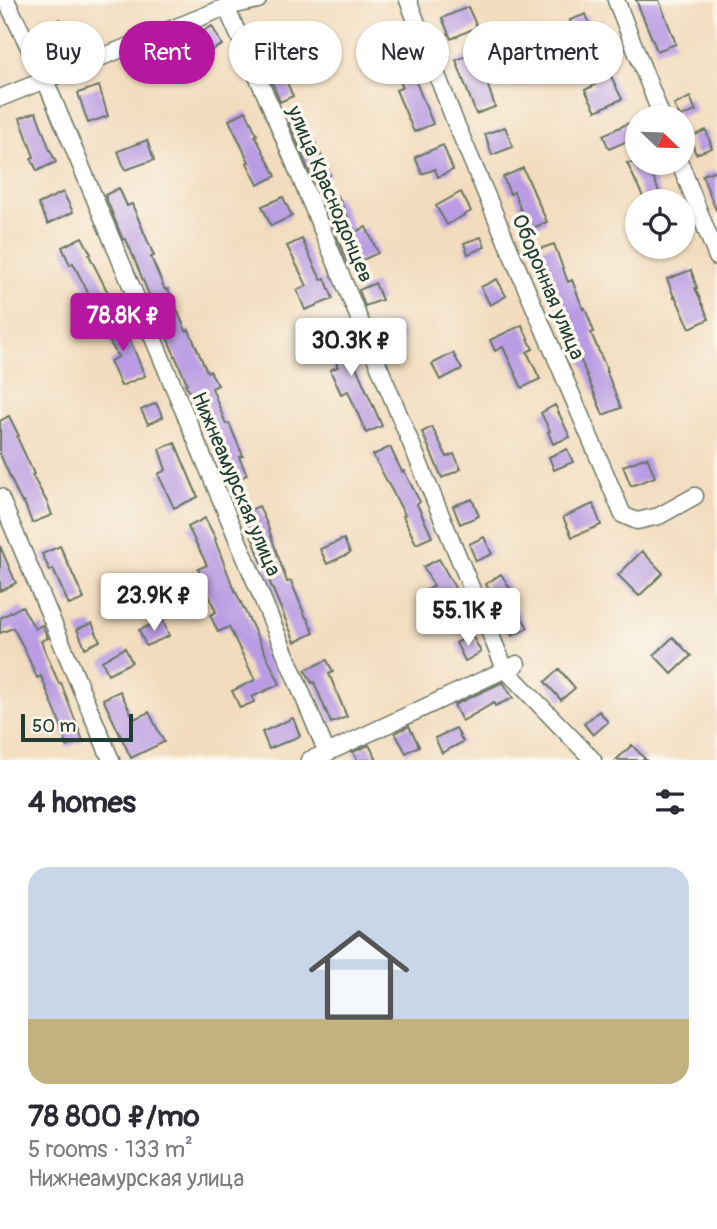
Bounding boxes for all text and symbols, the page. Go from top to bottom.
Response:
chip: Buy [21,21,105,84]
chip: Rent [119,21,215,84]
chip: Filters [229,21,342,84]
chip: New [356,21,449,84]
chip: Apartment [463,21,623,84]
street label: улица Краснодонцев [280,101,379,286]
north arrow [625,105,695,175]
map controls [625,105,695,259]
button: locate [625,189,695,259]
street label: Оборонная улица [505,210,591,364]
pin: 78.8K ₽ [58,294,188,353]
text: 78.8K ₽ [86,301,160,330]
pin: 30.3K ₽ [286,318,416,378]
text: 30.3K ₽ [311,326,391,355]
street label: Нижнеамурская улица [185,388,287,580]
pin: 23.9K ₽ [89,574,219,633]
text: 23.9K ₽ [117,581,191,610]
pin: 55.1K ₽ [403,588,533,648]
text: 55.1K ₽ [432,596,504,625]
scale bar [21,711,133,743]
text: 50 m [32,714,76,738]
icon: filters [651,783,689,821]
text: 4 homes [28,784,136,821]
icon: home [296,912,422,1038]
text: 78 800 ₽/mo [28,1098,200,1135]
text: 5 rooms · 133 m² [28,1135,193,1164]
text: Нижнеамурская улица [28,1164,244,1193]

